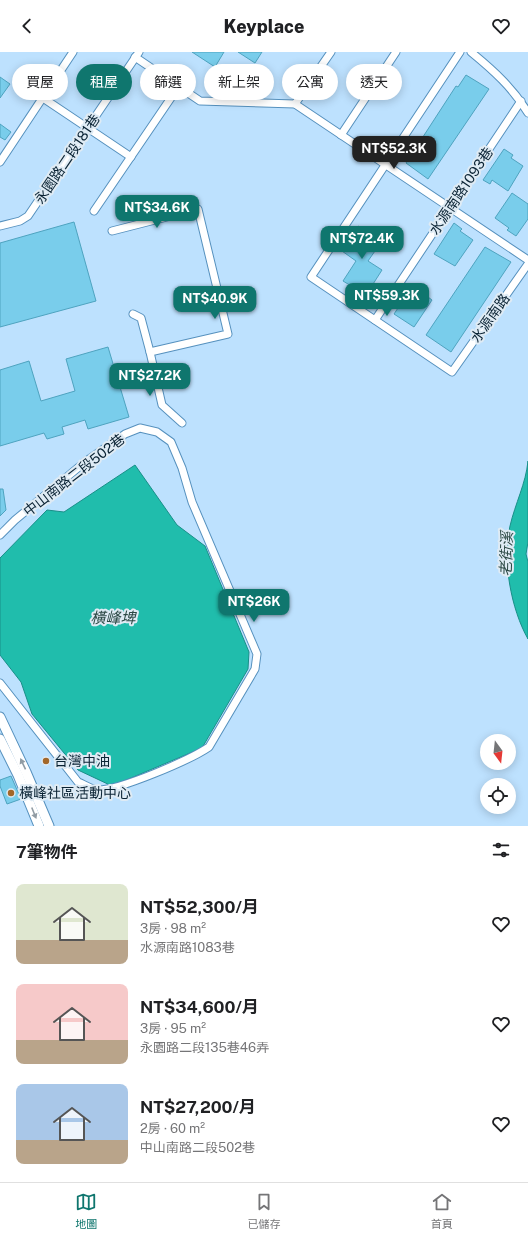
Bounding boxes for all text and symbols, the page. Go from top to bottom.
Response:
icon: back [16,15,38,37]
icon: heart [490,15,512,37]
text: Keyplace [224,16,304,37]
chip: 買屋 [12,64,68,100]
chip: 租屋 [76,64,132,100]
chip: 篩選 [140,64,196,100]
chip: 新上架 [204,64,274,100]
chip: 公寓 [282,64,338,100]
chip: 透天 [346,64,402,100]
street label: 永園路二段181巷 [31,111,103,207]
pin: NT$52.3K [353,136,435,170]
text: NT$52.3K [361,141,427,156]
street label: 水源南路1093巷 [426,144,496,238]
pin: NT$34.6K [116,195,198,229]
text: NT$34.6K [124,200,190,215]
pin: NT$72.4K [321,226,403,260]
text: NT$72.4K [330,231,394,246]
pin: NT$59.3K [346,283,428,317]
pin: NT$40.9K [174,286,256,320]
text: NT$59.3K [354,288,420,303]
street label: 水源南路 [467,290,513,346]
text: NT$40.9K [182,291,248,306]
pin: NT$27.2K [109,363,191,397]
text: NT$27.2K [118,368,182,383]
street label: 中山南路二段502巷 [20,431,128,519]
water label: 老街溪 [497,529,515,577]
pin: NT$26K [221,589,287,623]
text: NT$26K [227,594,281,609]
water label: 橫峰埤 [90,609,137,626]
north arrow [480,734,516,770]
map controls [480,734,516,814]
place label: 台灣中油 [54,753,110,769]
marker: 台灣中油 [41,756,51,766]
one-way arrow [20,759,26,770]
button: locate [480,778,516,814]
place label: 橫峰社區活動中心 [19,785,131,801]
marker: 橫峰社區活動中心 [6,788,16,798]
one-way arrow [31,807,37,819]
icon: filters [490,839,512,861]
text: 7筆物件 [16,842,78,862]
text: NT$52,300/月 [140,897,259,917]
icon: home [48,900,96,948]
icon: heart [490,913,512,935]
text: 3房 · 98 m² [140,921,206,936]
text: 水源南路1083巷 [140,940,235,955]
text: NT$34,600/月 [140,997,259,1017]
icon: home [48,1000,96,1048]
icon: heart [490,1013,512,1035]
text: 3房 · 95 m² [140,1021,206,1036]
text: 永園路二段135巷46弄 [140,1040,269,1055]
text: NT$27,200/月 [140,1097,256,1117]
icon: home [48,1100,96,1148]
icon: heart [490,1113,512,1135]
text: 2房 · 60 m² [140,1121,205,1136]
text: 中山南路二段502巷 [140,1140,255,1155]
tab: 地圖 [75,1191,97,1231]
tab: 已儲存 [247,1191,280,1231]
tab: 首頁 [431,1191,453,1231]

